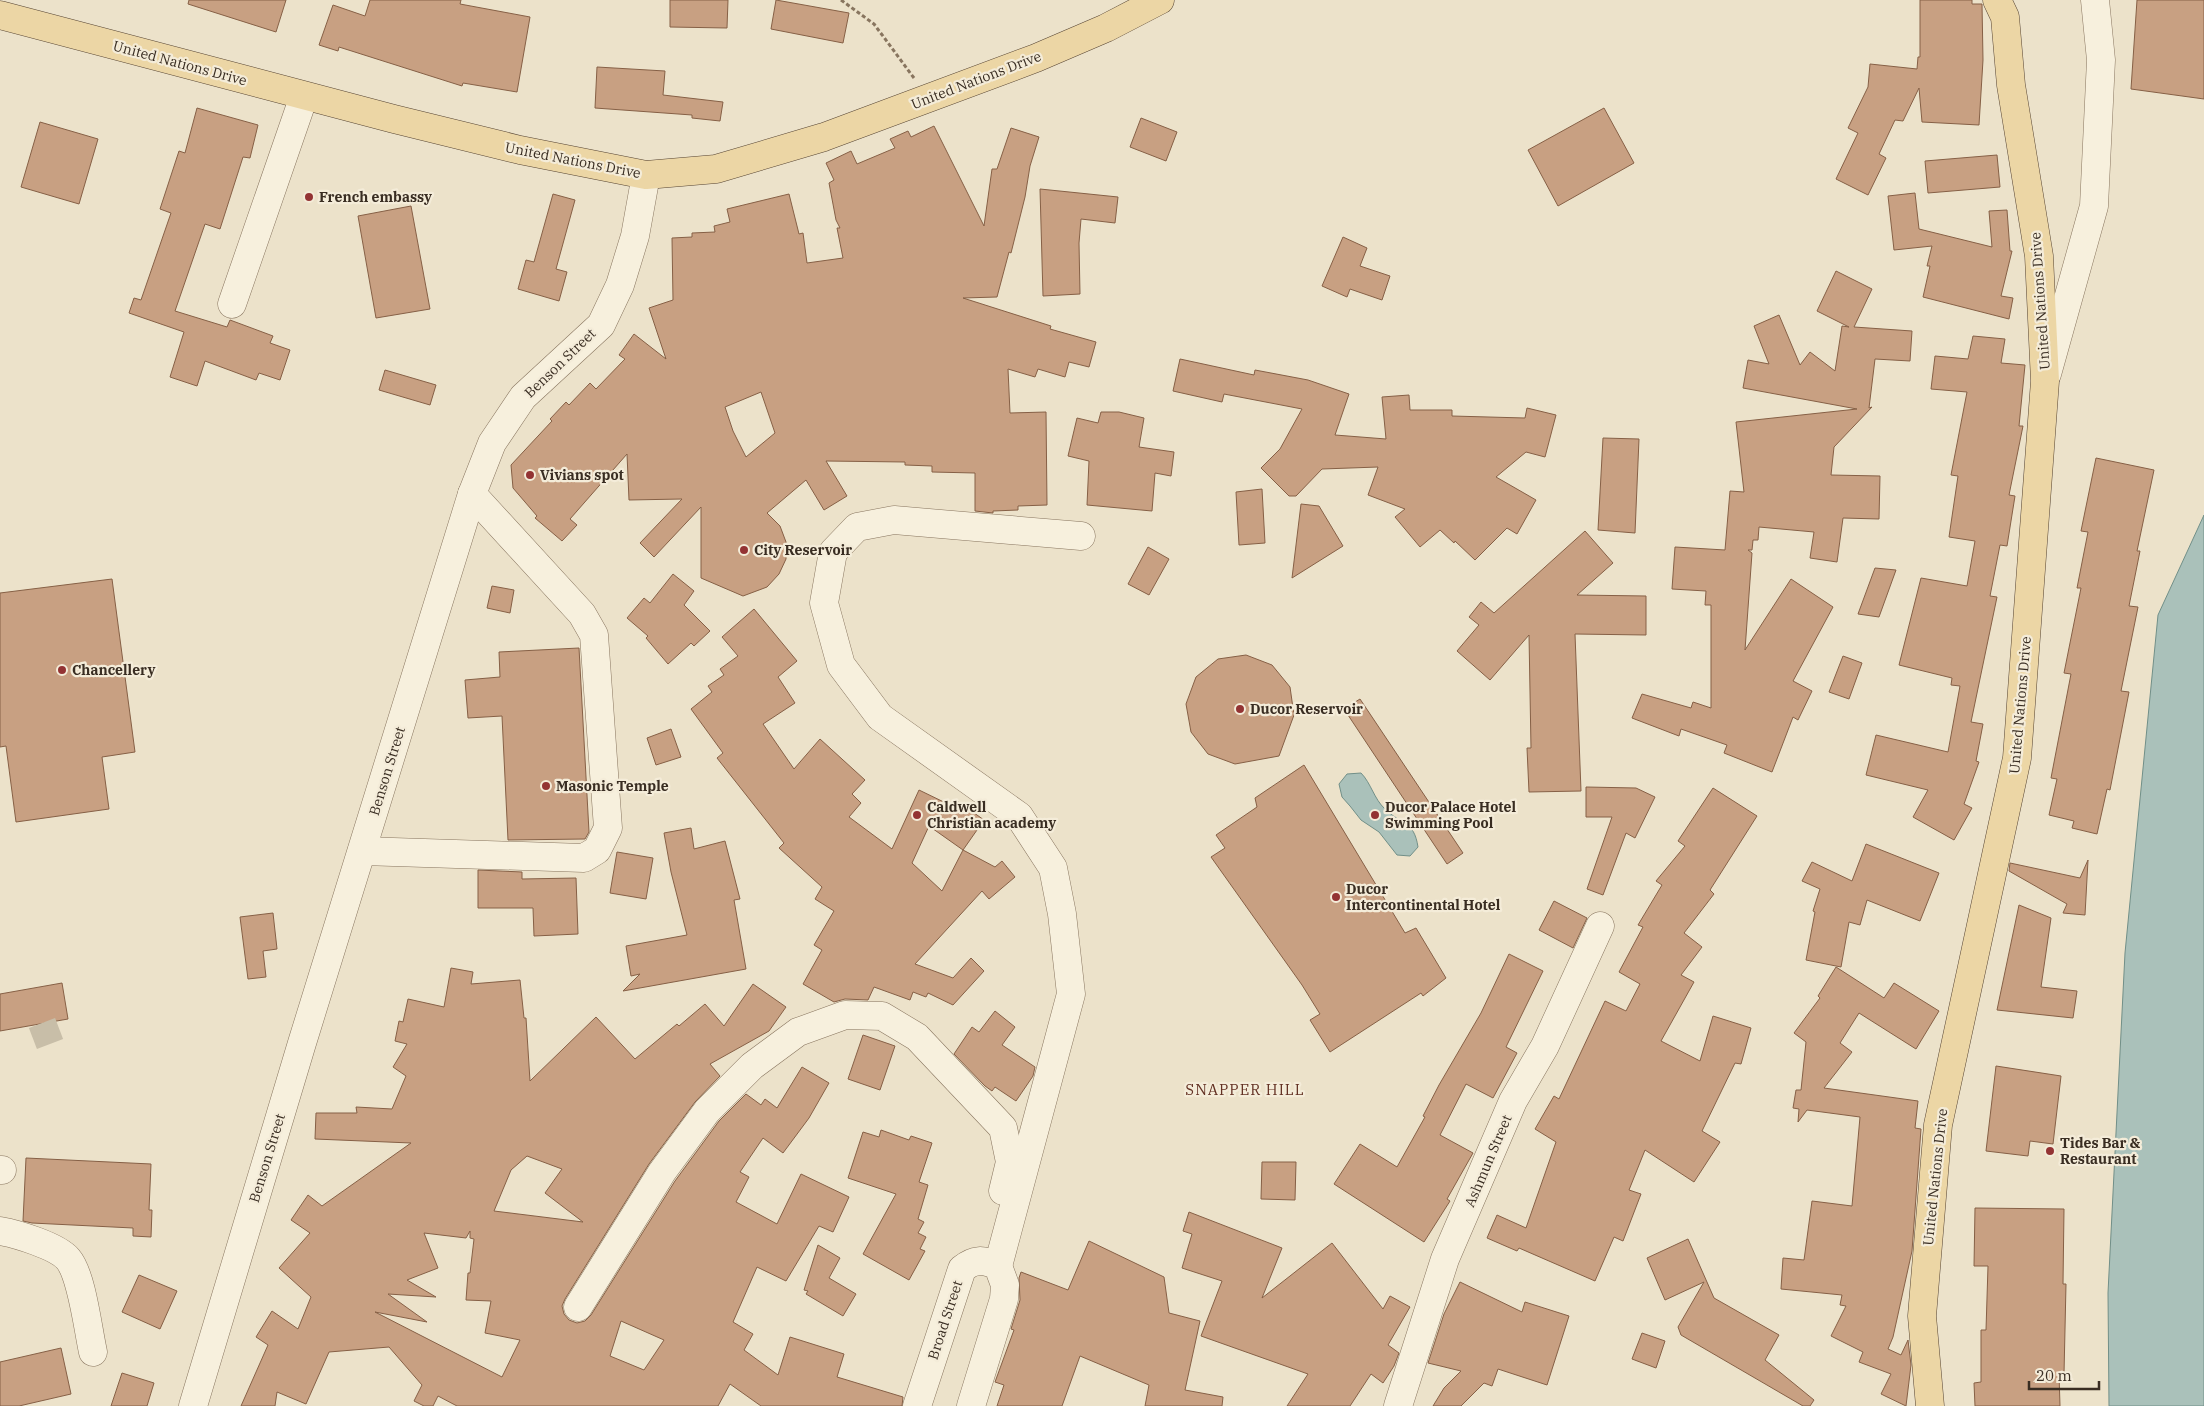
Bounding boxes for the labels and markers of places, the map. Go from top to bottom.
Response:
place label: French embassy [319,188,432,206]
marker: French embassy [303,191,315,203]
place label: Vivians spot [540,466,624,484]
marker: Vivians spot [524,469,536,481]
place label: City Reservoir [754,541,852,559]
marker: City Reservoir [738,544,750,556]
place label: Chancellery [72,661,155,679]
marker: Chancellery [56,664,68,676]
place label: Ducor Reservoir [1250,700,1363,718]
marker: Ducor Reservoir [1234,703,1246,715]
place label: Masonic Temple [556,777,669,795]
marker: Masonic Temple [540,780,552,792]
place label: Caldwell Christian academy [927,798,1056,832]
place label: Ducor Palace Hotel Swimming Pool [1385,798,1516,832]
marker: Caldwell Christian academy [911,809,923,821]
marker: Ducor Palace Hotel Swimming Pool [1369,809,1381,821]
place label: Ducor Intercontinental Hotel [1346,880,1501,914]
marker: Ducor Intercontinental Hotel [1330,891,1342,903]
place label: Tides Bar & Restaurant [2060,1134,2141,1168]
marker: Tides Bar & Restaurant [2044,1145,2056,1157]

